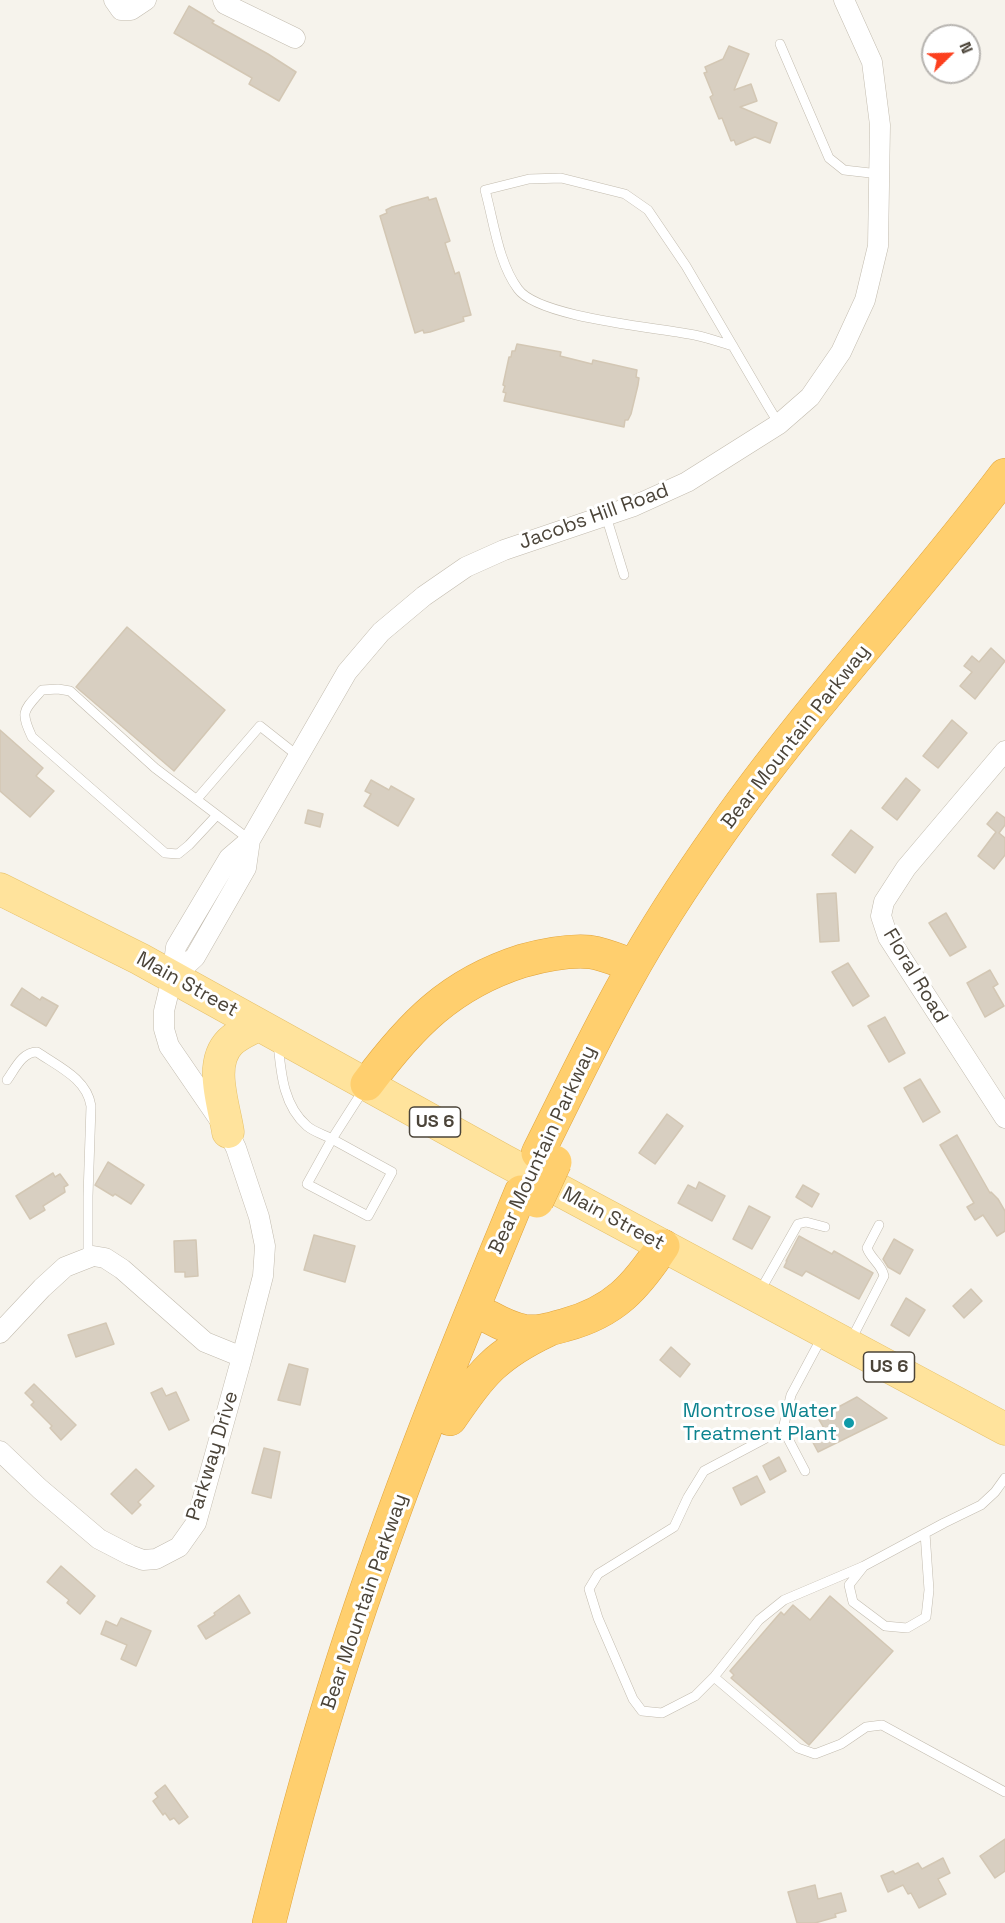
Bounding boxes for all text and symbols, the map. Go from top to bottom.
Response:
north arrow [921,24,981,84]
text: N [954,39,978,57]
street label: Jacobs Hill Road [516,479,672,555]
street label: Bear Mountain Parkway [717,640,875,834]
street label: Floral Road [877,924,953,1028]
street label: Main Street [132,947,242,1023]
street label: Bear Mountain Parkway [484,1042,602,1258]
road number: US 6 [410,1107,460,1137]
street label: Main Street [558,1182,668,1256]
road number: US 6 [864,1352,914,1382]
street label: Parkway Drive [182,1388,244,1524]
place label: Montrose Water Treatment Plant [683,1400,837,1447]
marker: Montrose Water Treatment Plant [842,1416,856,1430]
street label: Bear Mountain Parkway [317,1491,413,1713]

